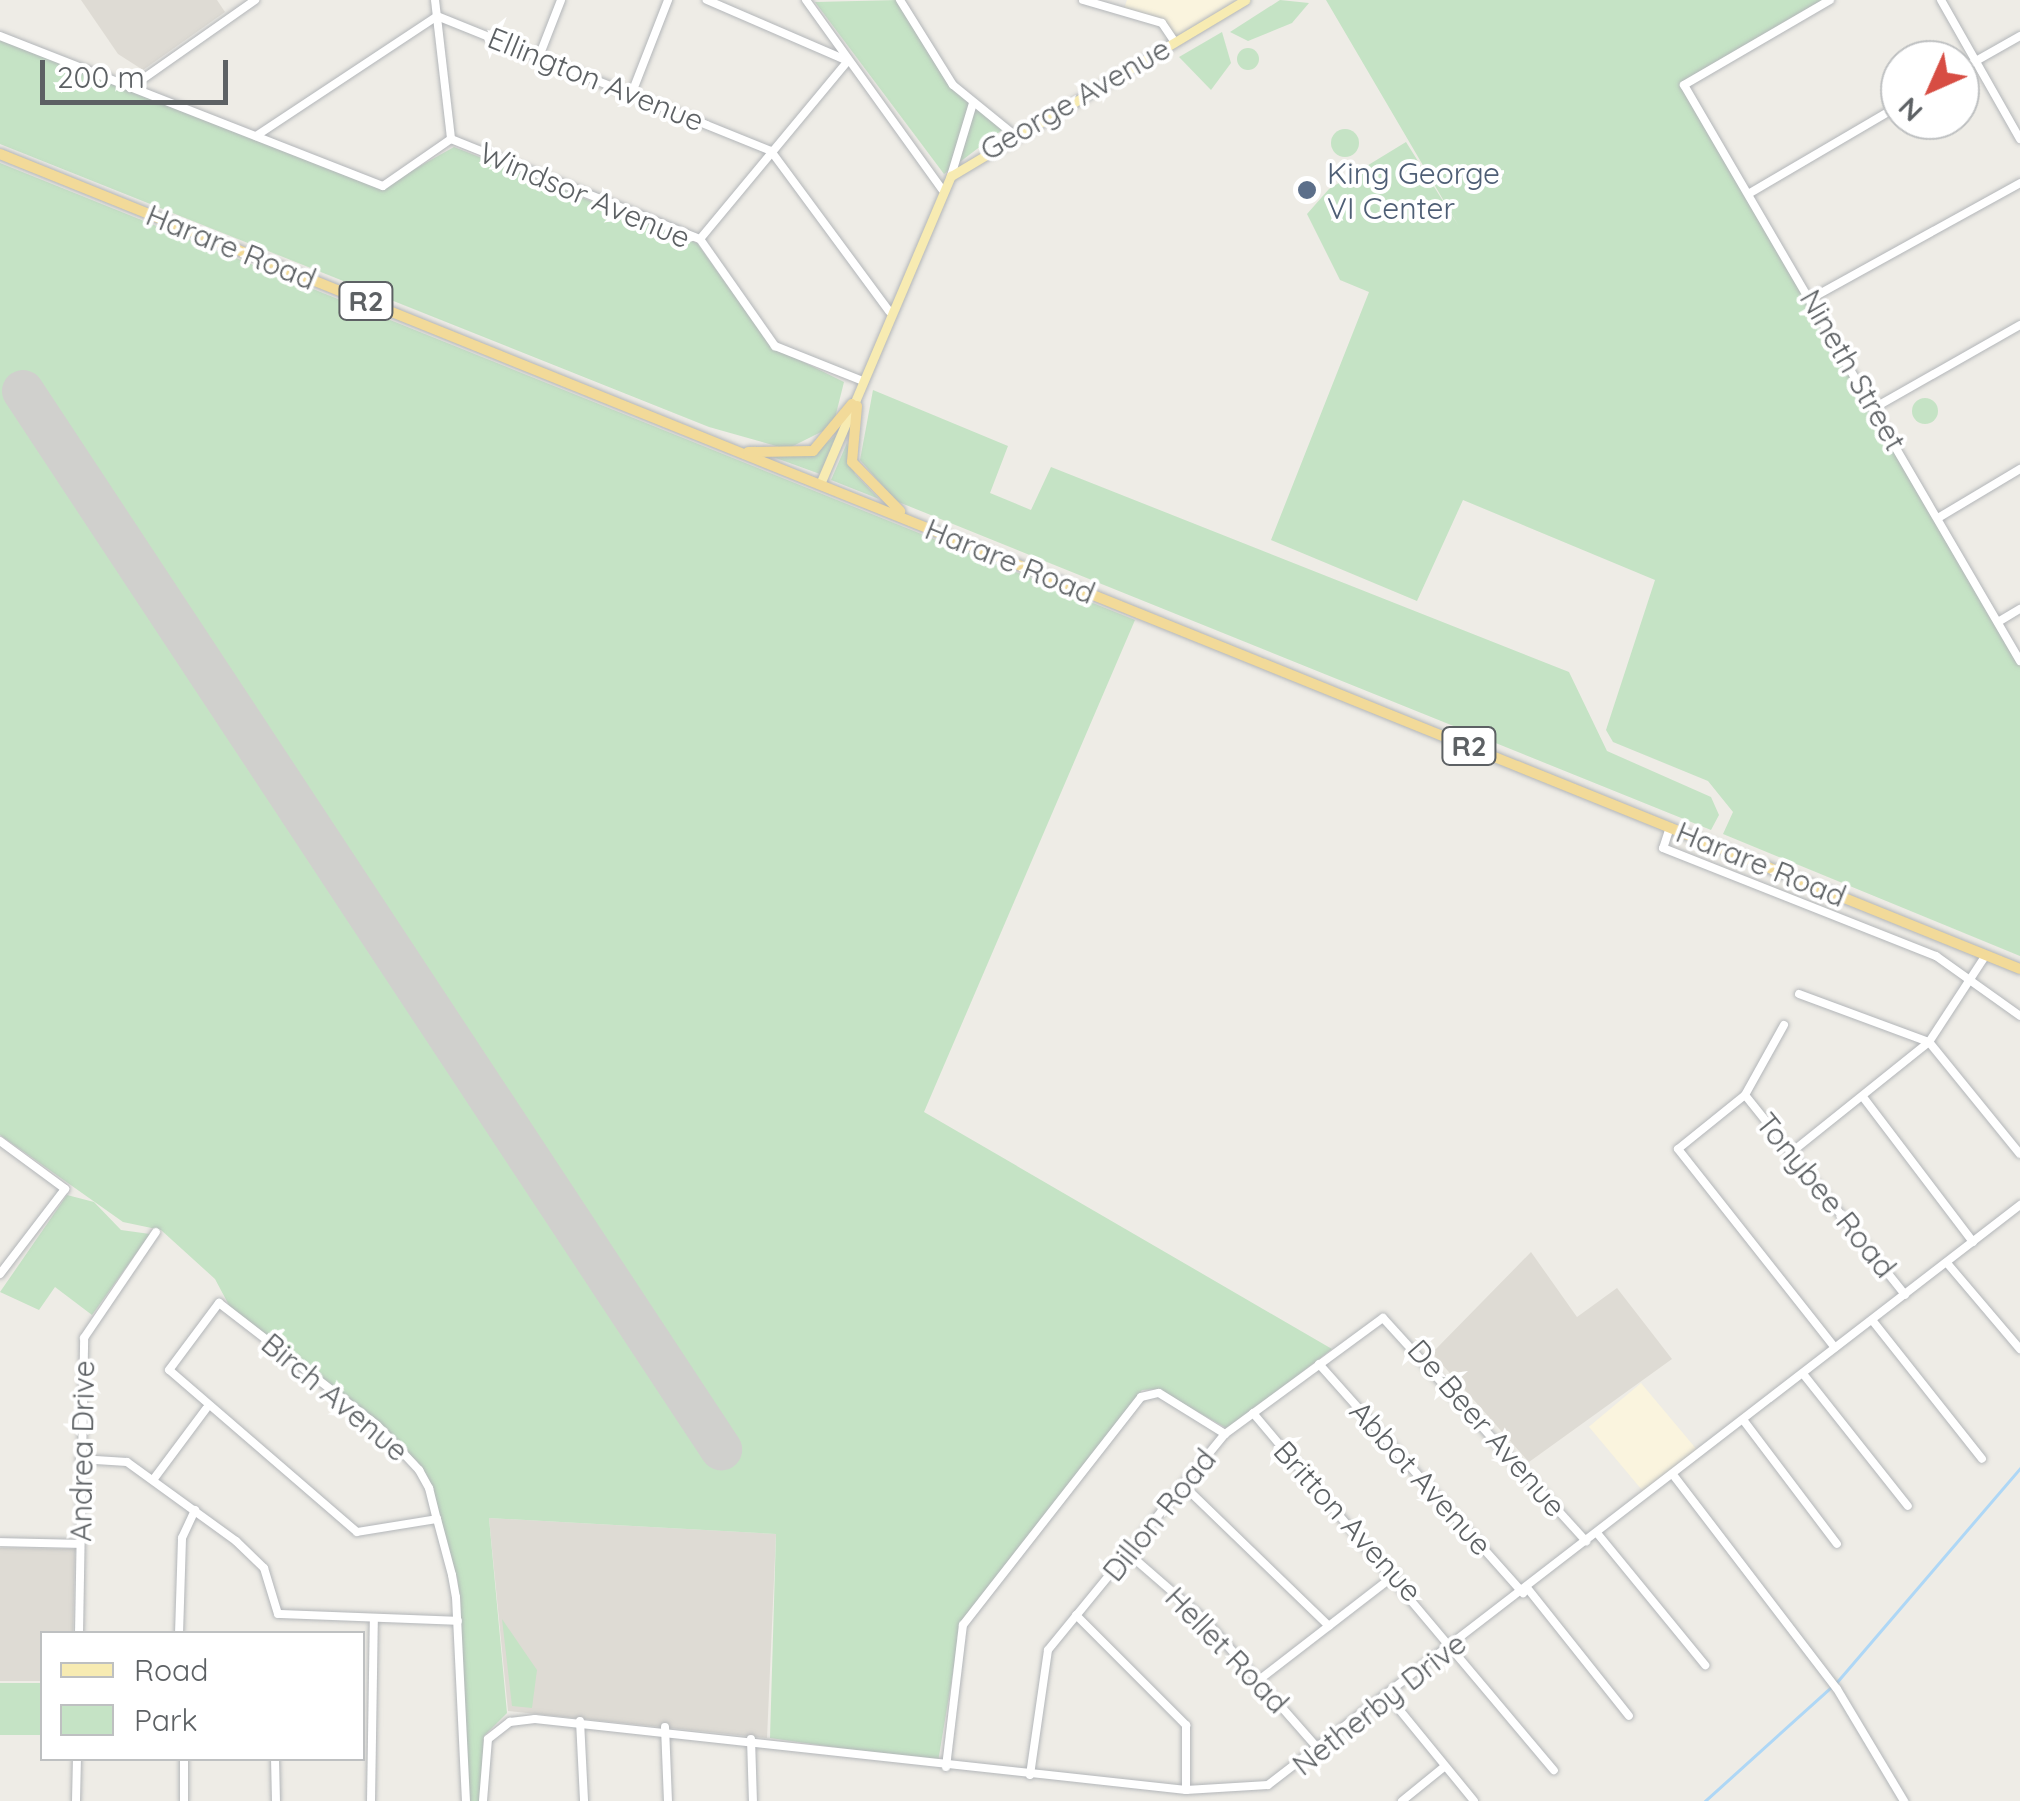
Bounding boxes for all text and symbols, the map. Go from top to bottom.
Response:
street label: Ellington Avenue [483,19,709,139]
street label: George Avenue [974,30,1176,168]
scale bar [45,40,232,102]
north arrow [1880,40,1980,140]
text: 200 m [57,58,145,96]
text: N [1890,90,1930,130]
street label: Windsor Avenue [474,134,696,256]
place label: King George VI Center [1327,155,1500,226]
marker: King George VI Center [1296,179,1318,201]
street label: Harare Road [141,197,321,297]
road number: R2 [336,278,396,324]
street label: Nineth Street [1792,283,1914,457]
street label: Harare Road [920,511,1100,611]
road number: R2 [1439,723,1499,769]
street label: Harare Road [1671,814,1851,914]
street label: Tonybee Road [1749,1105,1903,1285]
street label: Birch Avenue [254,1325,416,1469]
street label: De Beer Avenue [1400,1332,1574,1524]
street label: Andrea Drive [62,1360,102,1542]
street label: Abbot Avenue [1342,1394,1500,1562]
street label: Britton Avenue [1266,1433,1430,1609]
street label: Dillon Road [1095,1442,1223,1588]
street label: Hellet Road [1158,1579,1296,1721]
street label: Netherby Drive [1285,1625,1473,1783]
legend [40,1631,365,1761]
text: Road [134,1651,208,1689]
text: Park [134,1701,198,1739]

